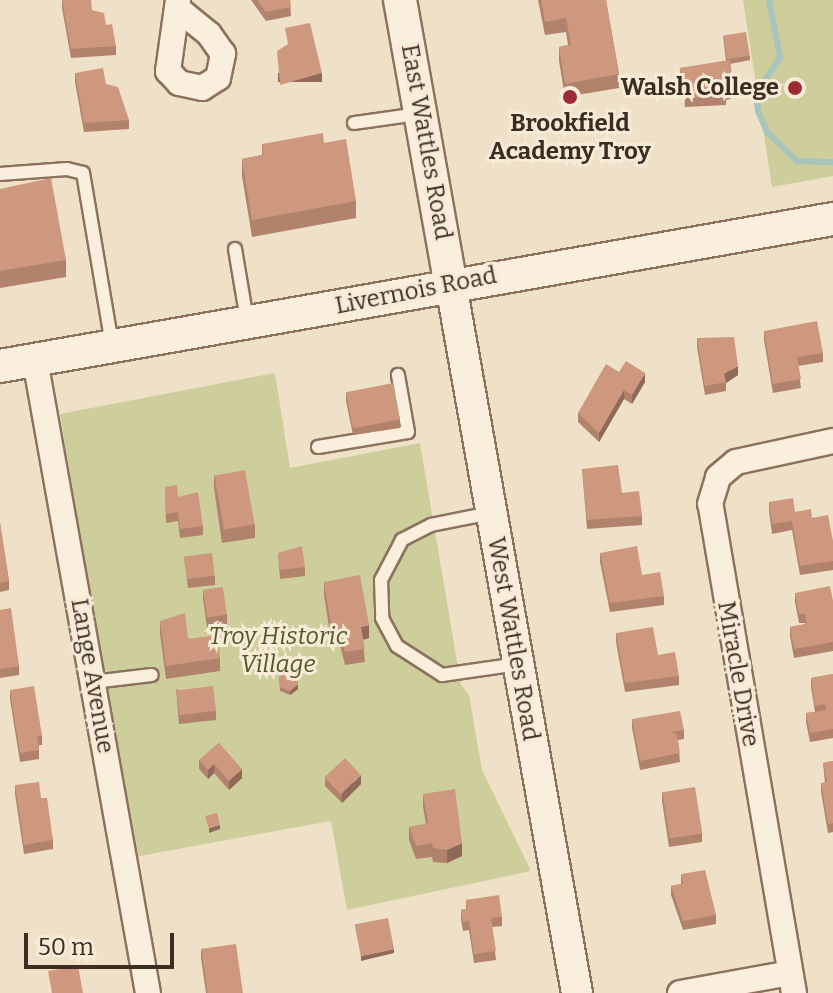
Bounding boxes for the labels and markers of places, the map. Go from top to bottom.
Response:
place label: Walsh College [621,74,779,102]
marker: Walsh College [786,79,804,97]
marker: Brookfield Academy Troy [561,88,579,106]
place label: Brookfield Academy Troy [489,110,651,166]

